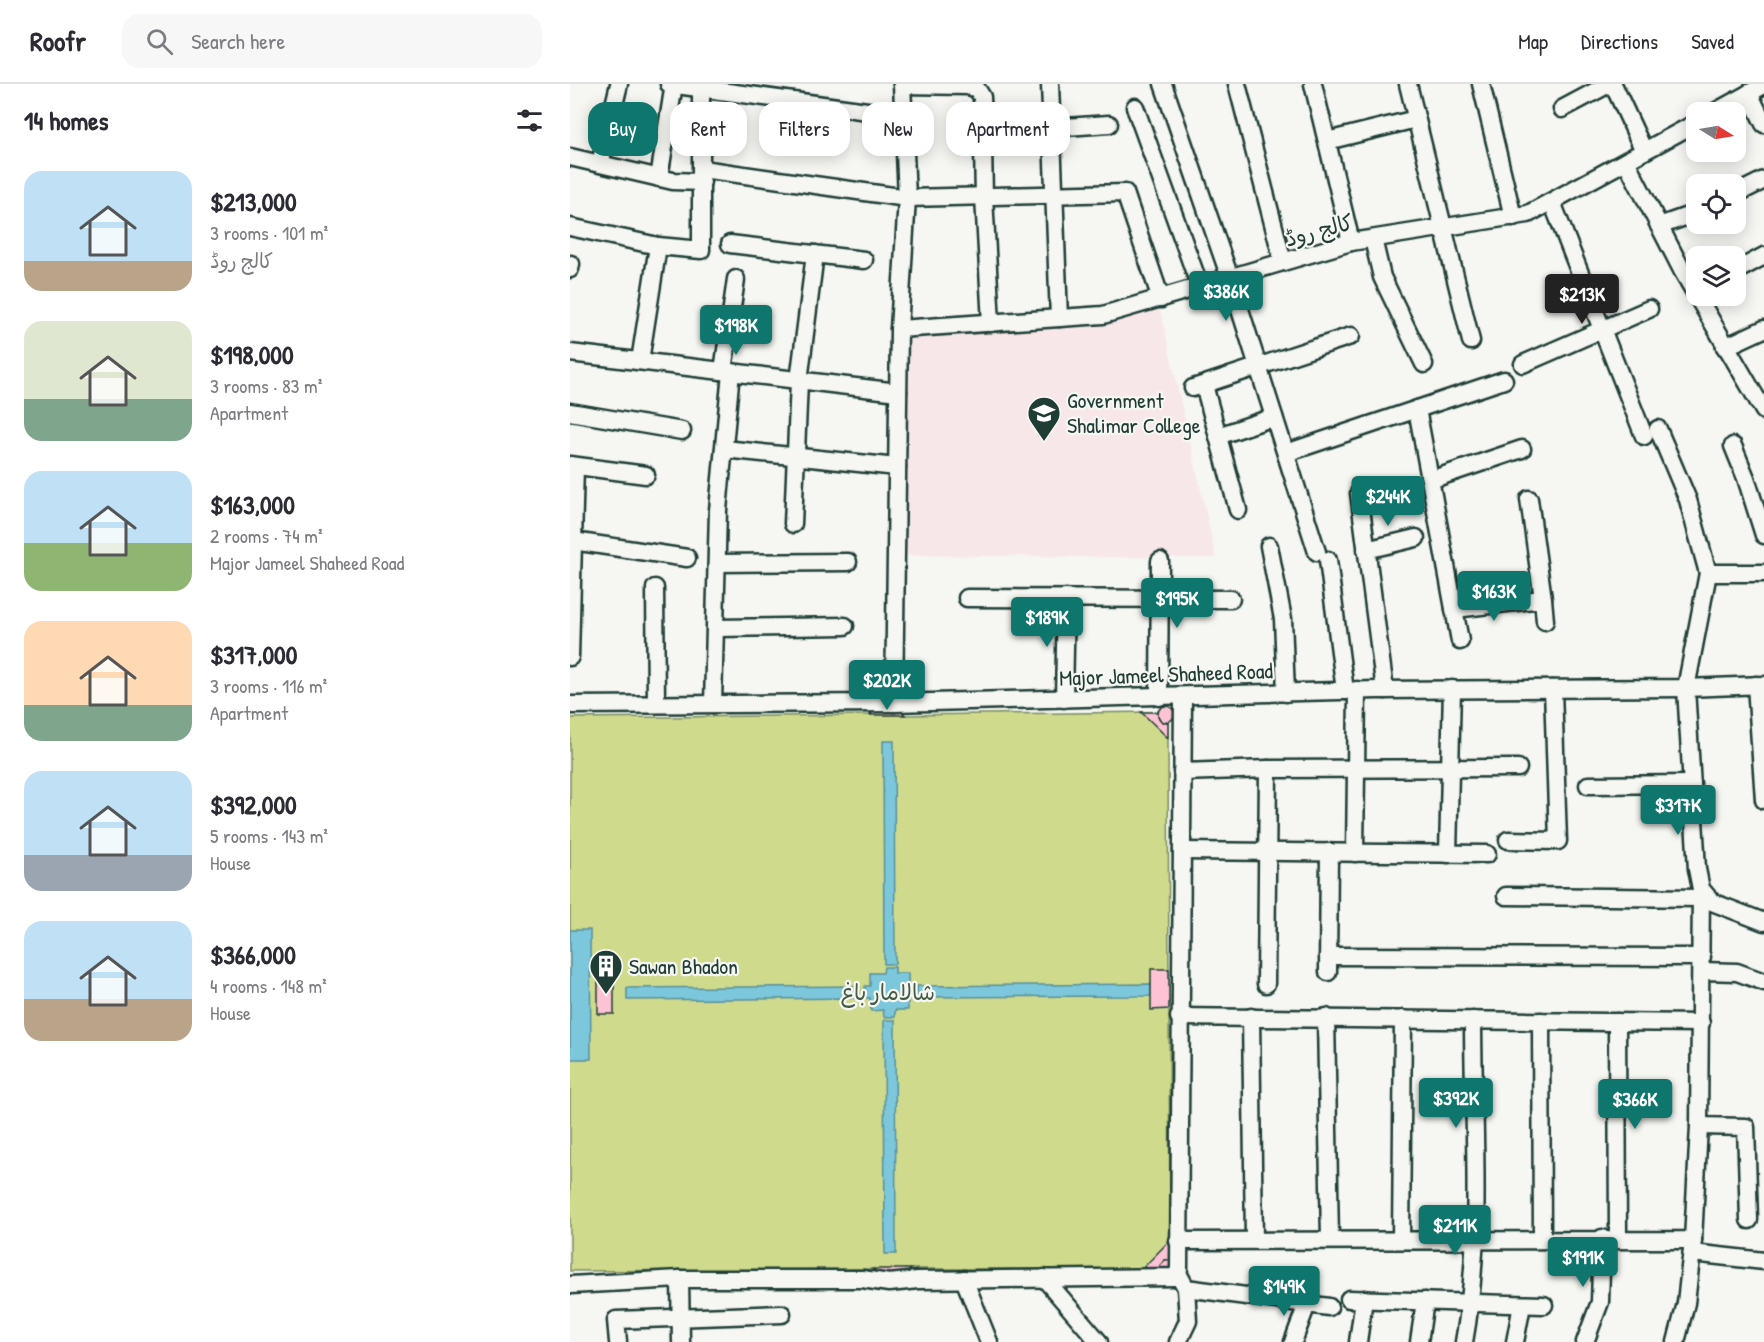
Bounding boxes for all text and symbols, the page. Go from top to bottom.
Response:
search box [122,14,542,68]
text: Roofr [30,22,86,60]
icon: search [143,25,176,58]
text: Search here [191,26,285,56]
text: Map [1518,27,1548,56]
text: Directions [1581,27,1658,56]
text: Saved [1691,27,1734,56]
chip: Buy [588,102,658,156]
chip: Rent [670,102,747,156]
chip: Filters [759,102,850,156]
chip: New [862,102,934,156]
chip: Apartment [946,102,1070,156]
north arrow [1686,102,1746,162]
map controls [1686,102,1746,306]
text: 14 homes [24,103,109,138]
icon: filters [513,104,546,137]
button: locate [1686,174,1746,234]
text: $213,000 [210,184,297,219]
icon: home [72,195,144,267]
street label: کالج روڈ [1282,207,1357,254]
text: 3 rooms · 101 m² [210,219,328,246]
button: layers [1686,246,1746,306]
text: کالج روڈ [210,247,273,274]
pin: $386K [1184,271,1268,322]
pin: $213K [1540,274,1624,325]
text: $386K [1203,277,1249,304]
text: $213K [1559,280,1605,307]
pin: $198K [694,305,778,356]
text: $198K [714,311,758,338]
text: $198,000 [210,337,294,372]
icon: home [72,345,144,417]
text: 3 rooms · 83 m² [210,372,322,399]
place label: Government Shalimar College [1067,385,1201,440]
school or university icon: Government Shalimar College [1026,395,1062,442]
text: Apartment [210,399,288,426]
pin: $244K [1346,476,1430,527]
text: $244K [1366,482,1410,509]
text: $163,000 [210,487,295,522]
icon: home [72,495,144,567]
text: 2 rooms · 74 m² [210,522,322,549]
text: Major Jameel Shaheed Road [210,549,404,576]
pin: $163K [1452,571,1536,622]
text: $163K [1472,577,1516,604]
pin: $195K [1135,578,1219,629]
text: $195K [1155,584,1199,611]
pin: $189K [1005,597,1089,648]
text: $189K [1025,603,1069,630]
text: $317,000 [210,637,297,672]
icon: home [72,645,144,717]
street label: Major Jameel Shaheed Road [1059,655,1274,693]
pin: $202K [845,660,929,711]
text: $202K [863,666,911,693]
text: 3 rooms · 116 m² [210,672,327,699]
text: Apartment [210,699,288,726]
pin: $317K [1636,785,1720,836]
text: $392,000 [210,787,297,822]
text: $317K [1655,791,1701,818]
icon: home [72,795,144,867]
text: 5 rooms · 143 m² [210,822,328,849]
text: House [210,849,251,876]
text: $366,000 [210,937,296,972]
icon: home [72,945,144,1017]
building icon: Sawan Bhadon [588,948,624,995]
place label: Sawan Bhadon [629,951,738,981]
text: 4 rooms · 148 m² [210,972,327,999]
park label: شالامار باغ [841,977,935,1008]
text: House [210,999,251,1026]
pin: $392K [1414,1078,1498,1129]
pin: $366K [1593,1079,1677,1130]
text: $392K [1433,1084,1479,1111]
text: $366K [1612,1085,1658,1112]
pin: $211K [1413,1205,1497,1256]
text: $211K [1433,1211,1477,1238]
pin: $191K [1541,1237,1625,1288]
text: $191K [1562,1243,1604,1270]
pin: $149K [1242,1266,1326,1317]
text: $149K [1263,1272,1305,1299]

